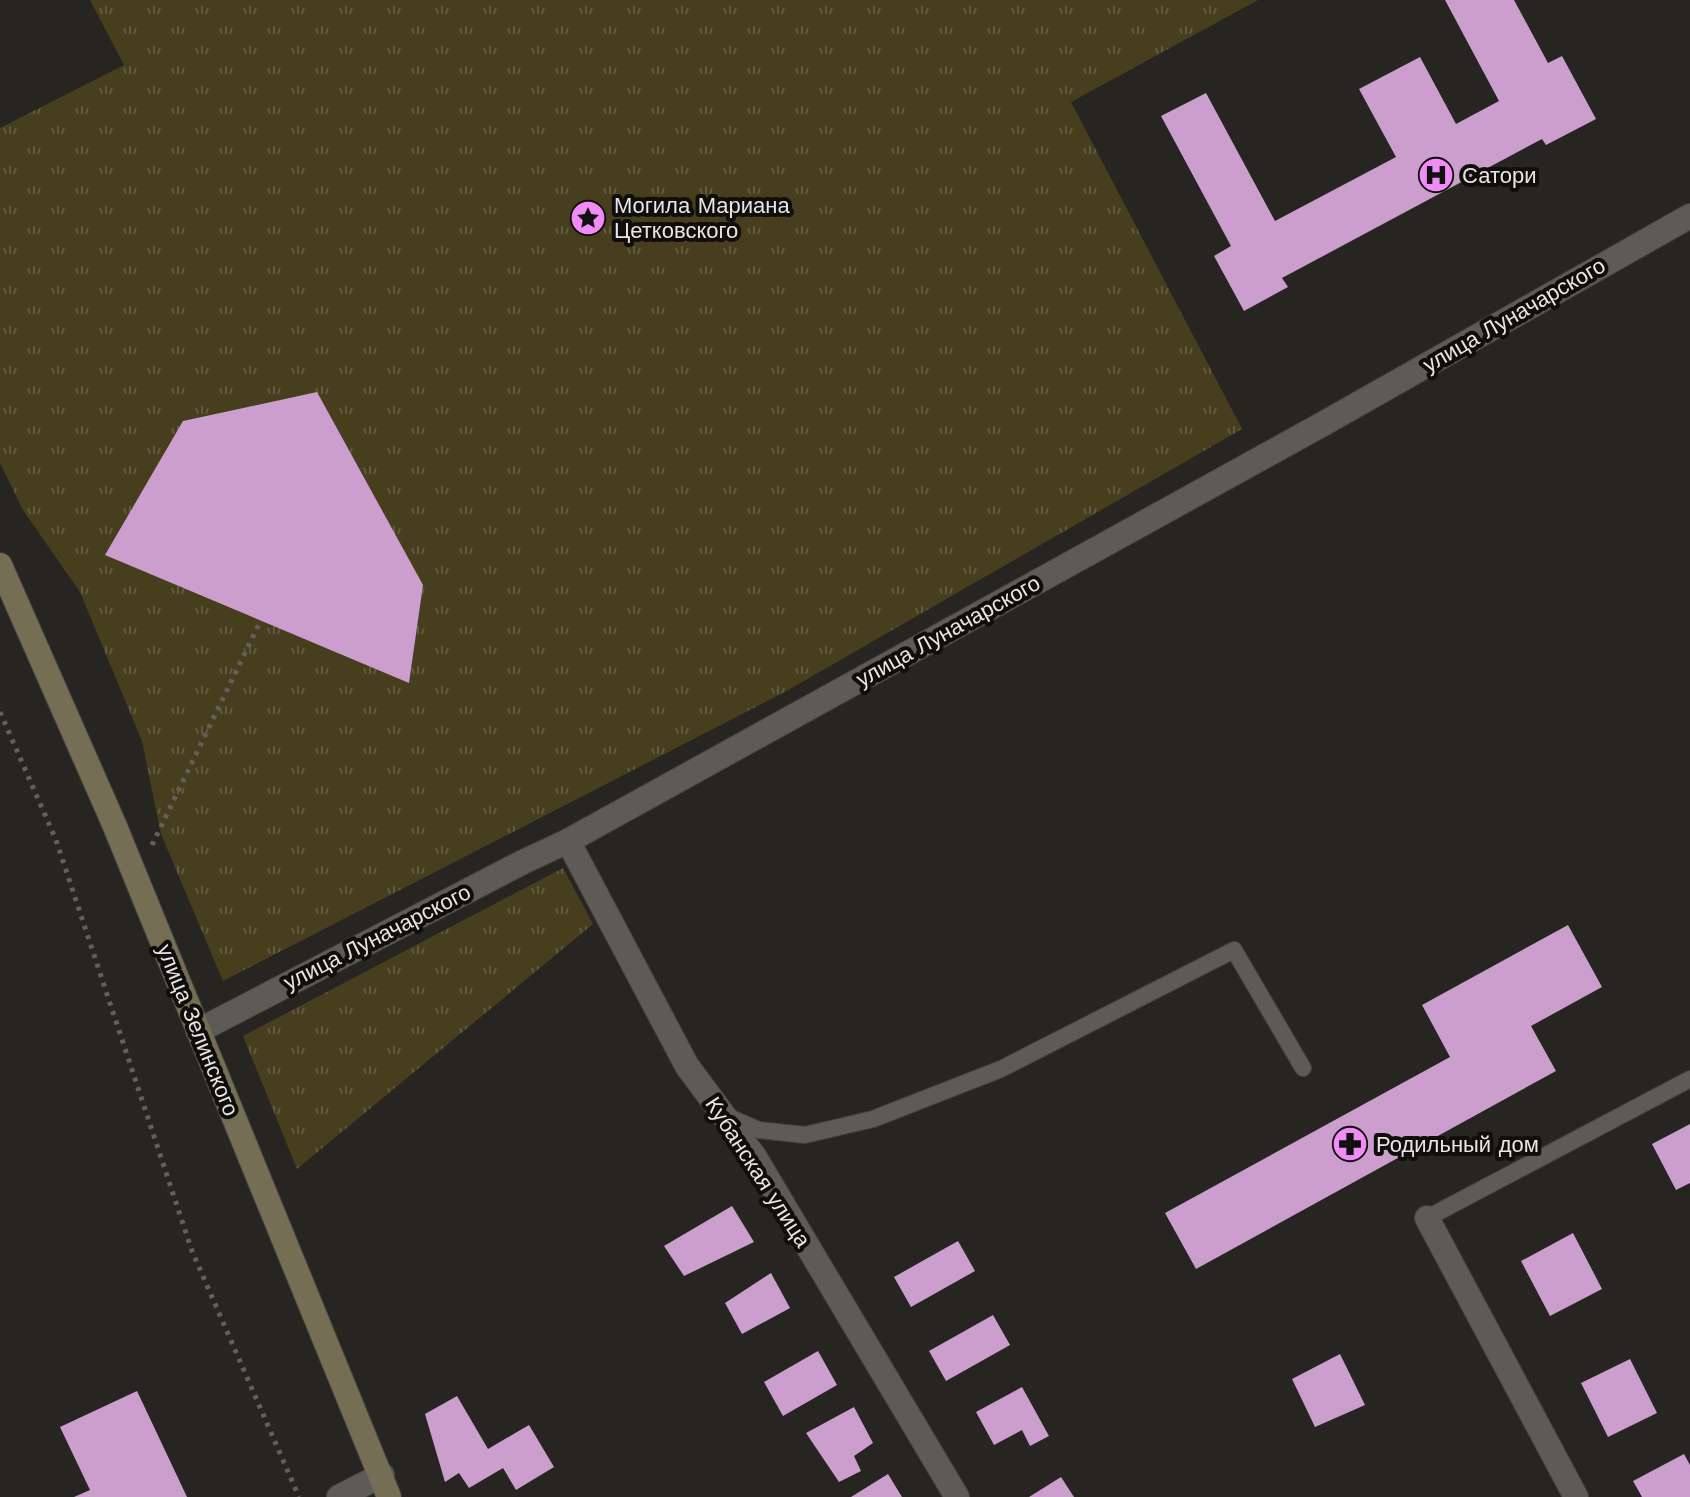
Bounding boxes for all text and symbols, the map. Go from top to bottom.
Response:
hospital icon: Сатори [1417,156,1455,194]
place label: Сатори [1462,163,1536,188]
place label: Могила Мариана Цетковского [614,193,790,243]
place icon: Могила Мариана Цетковского [569,199,607,237]
street label: улица Луначарского [1418,253,1610,377]
street label: улица Луначарского [852,570,1044,692]
street label: улица Луначарского [279,879,475,995]
street label: улица Зелинского [152,941,244,1119]
street label: Кубанская улица [700,1092,816,1252]
pharmacy icon: Родильный дом [1331,1125,1369,1163]
place label: Родильный дом [1376,1132,1539,1157]

